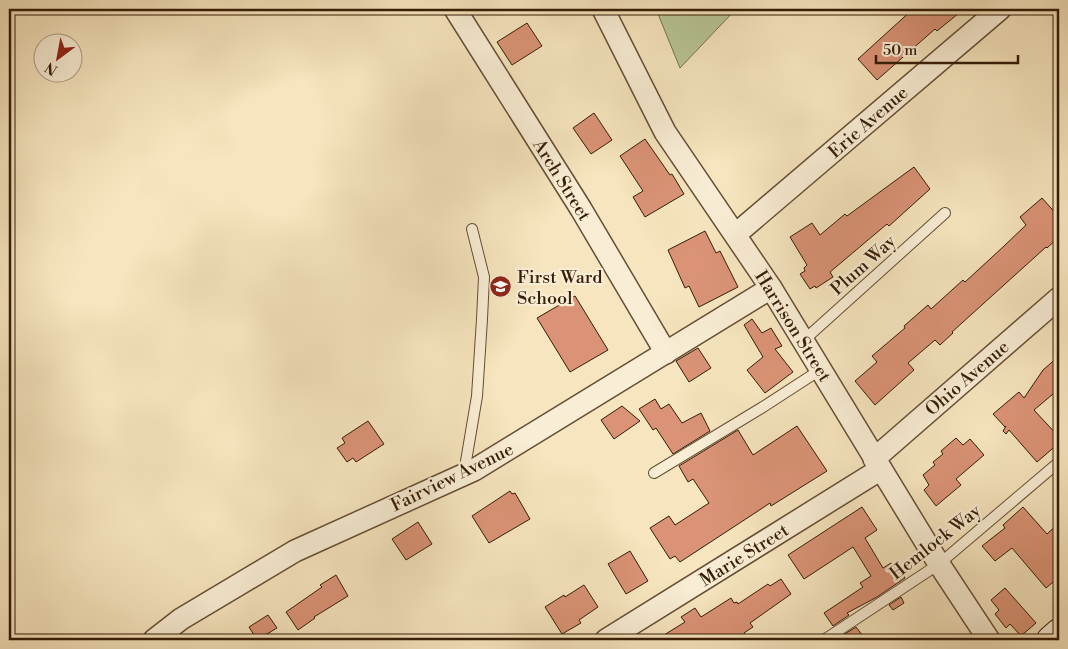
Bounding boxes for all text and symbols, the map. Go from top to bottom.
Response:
north arrow [32,32,82,82]
scale bar [876,32,1018,64]
text: 50 m [883,41,917,60]
text: N [42,58,61,79]
street label: Erie Avenue [824,81,913,163]
street label: Arch Street [527,134,596,226]
street label: Plum Way [826,230,901,301]
place label: First Ward School [517,266,603,310]
street label: Harrison Street [749,266,836,387]
school or university icon: First Ward School [489,275,513,299]
street label: Ohio Avenue [921,336,1014,421]
street label: Fairview Avenue [387,438,517,517]
street label: Hemlock Way [885,499,986,585]
street label: Marie Street [695,519,794,592]

